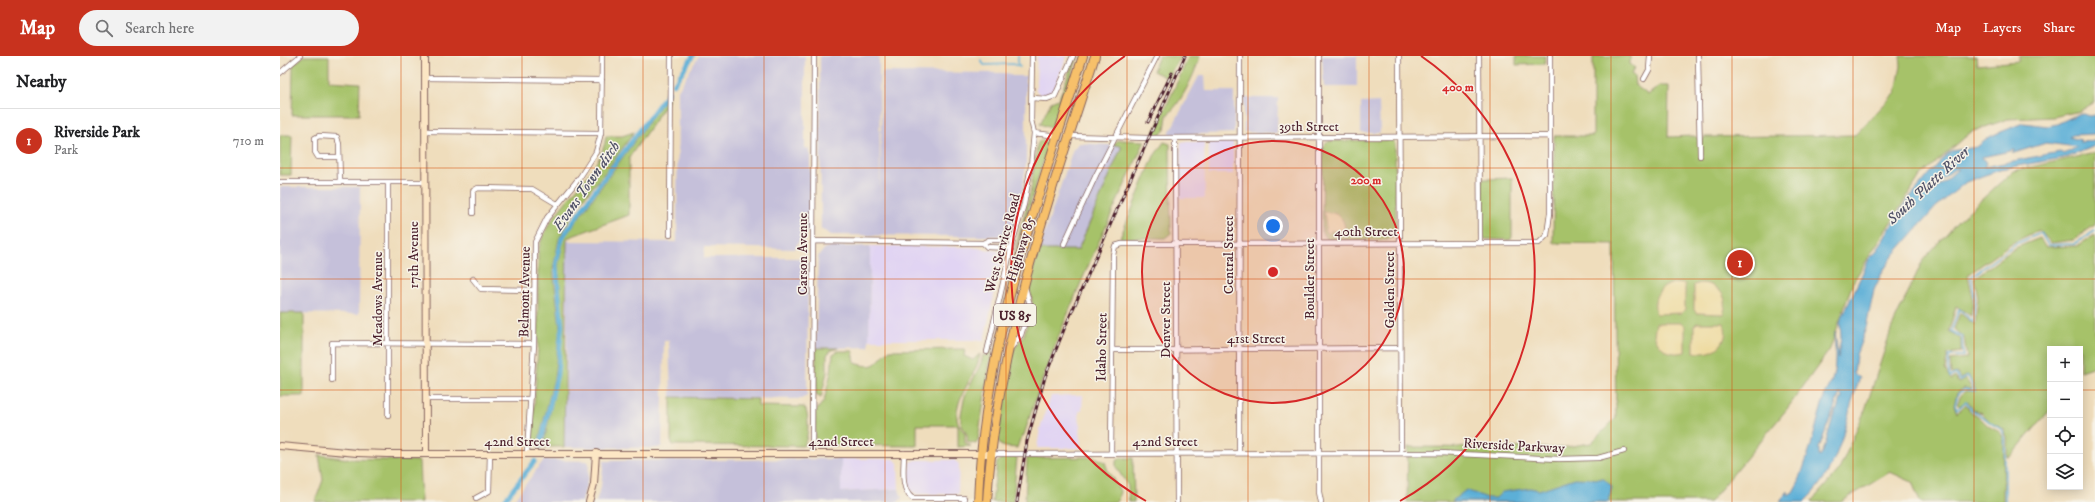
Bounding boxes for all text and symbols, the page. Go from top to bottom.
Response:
search box [79,10,359,46]
text: Map [20,17,55,40]
icon: search [93,17,115,39]
text: Search here [125,19,194,38]
text: Map [1935,19,1961,37]
text: Layers [1983,19,2021,37]
text: Share [2043,19,2075,37]
text: Nearby [16,71,66,93]
text: 400 m [1441,80,1474,95]
street label: 39th Street [1279,118,1340,136]
text: Riverside Park [54,123,140,142]
text: 1 [27,133,31,149]
text: 710 m [233,133,264,149]
water label: Evans Town ditch [548,138,624,236]
water label: South Platte River [1882,141,1975,229]
text: Park [54,142,78,158]
text: 200 m [1351,173,1381,188]
street label: West Service Road [981,192,1025,296]
street label: Carson Avenue [794,212,812,295]
street label: Highway 85 [1002,214,1039,284]
street label: Central Street [1220,215,1238,294]
your location [1263,216,1283,236]
street label: 17th Avenue [405,221,423,289]
street label: 40th Street [1334,223,1398,241]
street label: Boulder Street [1301,238,1319,319]
street label: Belmont Avenue [515,246,535,338]
pin: 1 [1727,248,1753,278]
street label: Meadows Avenue [369,251,387,347]
street label: Golden Street [1381,251,1399,328]
centre of rings [1266,265,1280,279]
street label: Denver Street [1157,281,1175,358]
road number: US 85 [994,304,1036,326]
street label: Idaho Street [1092,312,1112,382]
street label: 41st Street [1227,330,1286,348]
map controls [2047,346,2083,490]
button: + [2047,346,2083,382]
button: − [2047,382,2083,418]
button: locate [2047,418,2083,454]
street label: 42nd Street [484,433,550,451]
street label: 42nd Street [808,433,874,451]
street label: 42nd Street [1132,433,1198,451]
street label: Riverside Parkway [1463,434,1566,458]
button: layers [2047,454,2083,490]

